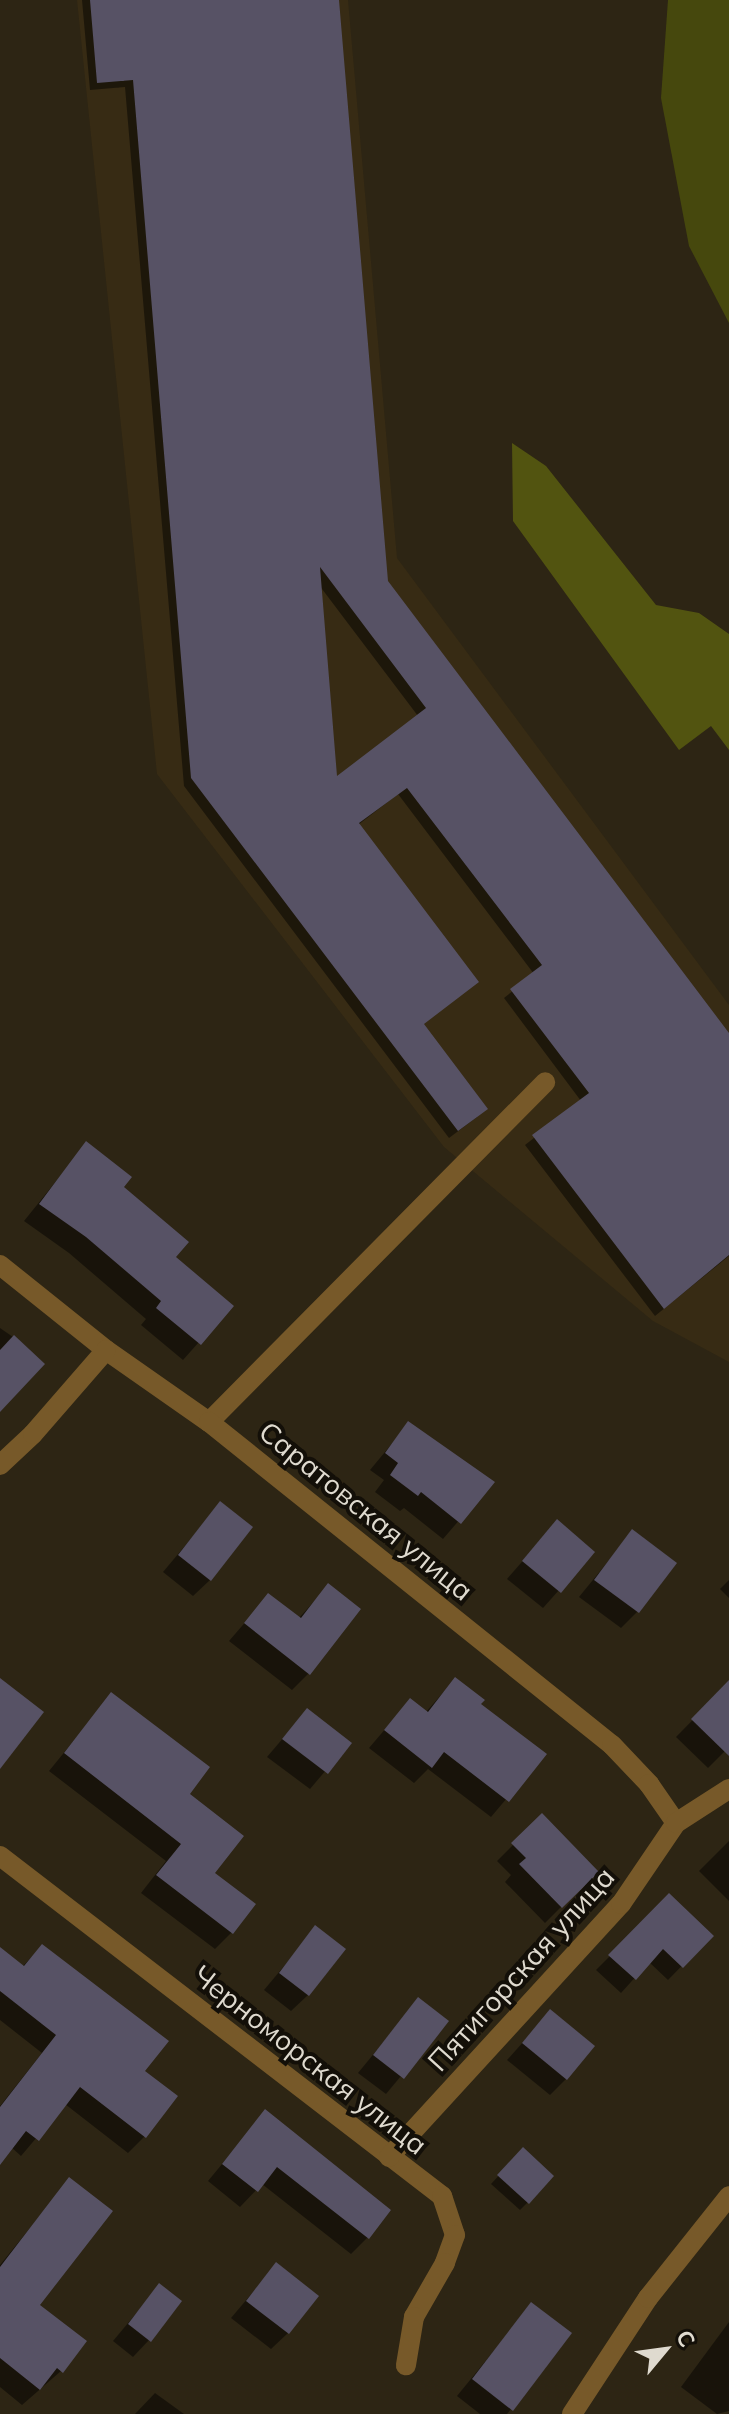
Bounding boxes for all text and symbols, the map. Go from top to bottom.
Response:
street label: Саратовская улица [252,1414,480,1608]
street label: Пятигорская улица [421,1860,621,2078]
street label: Черноморская улица [186,1958,434,2162]
north arrow [625,2310,705,2390]
text: С [670,2325,702,2352]

